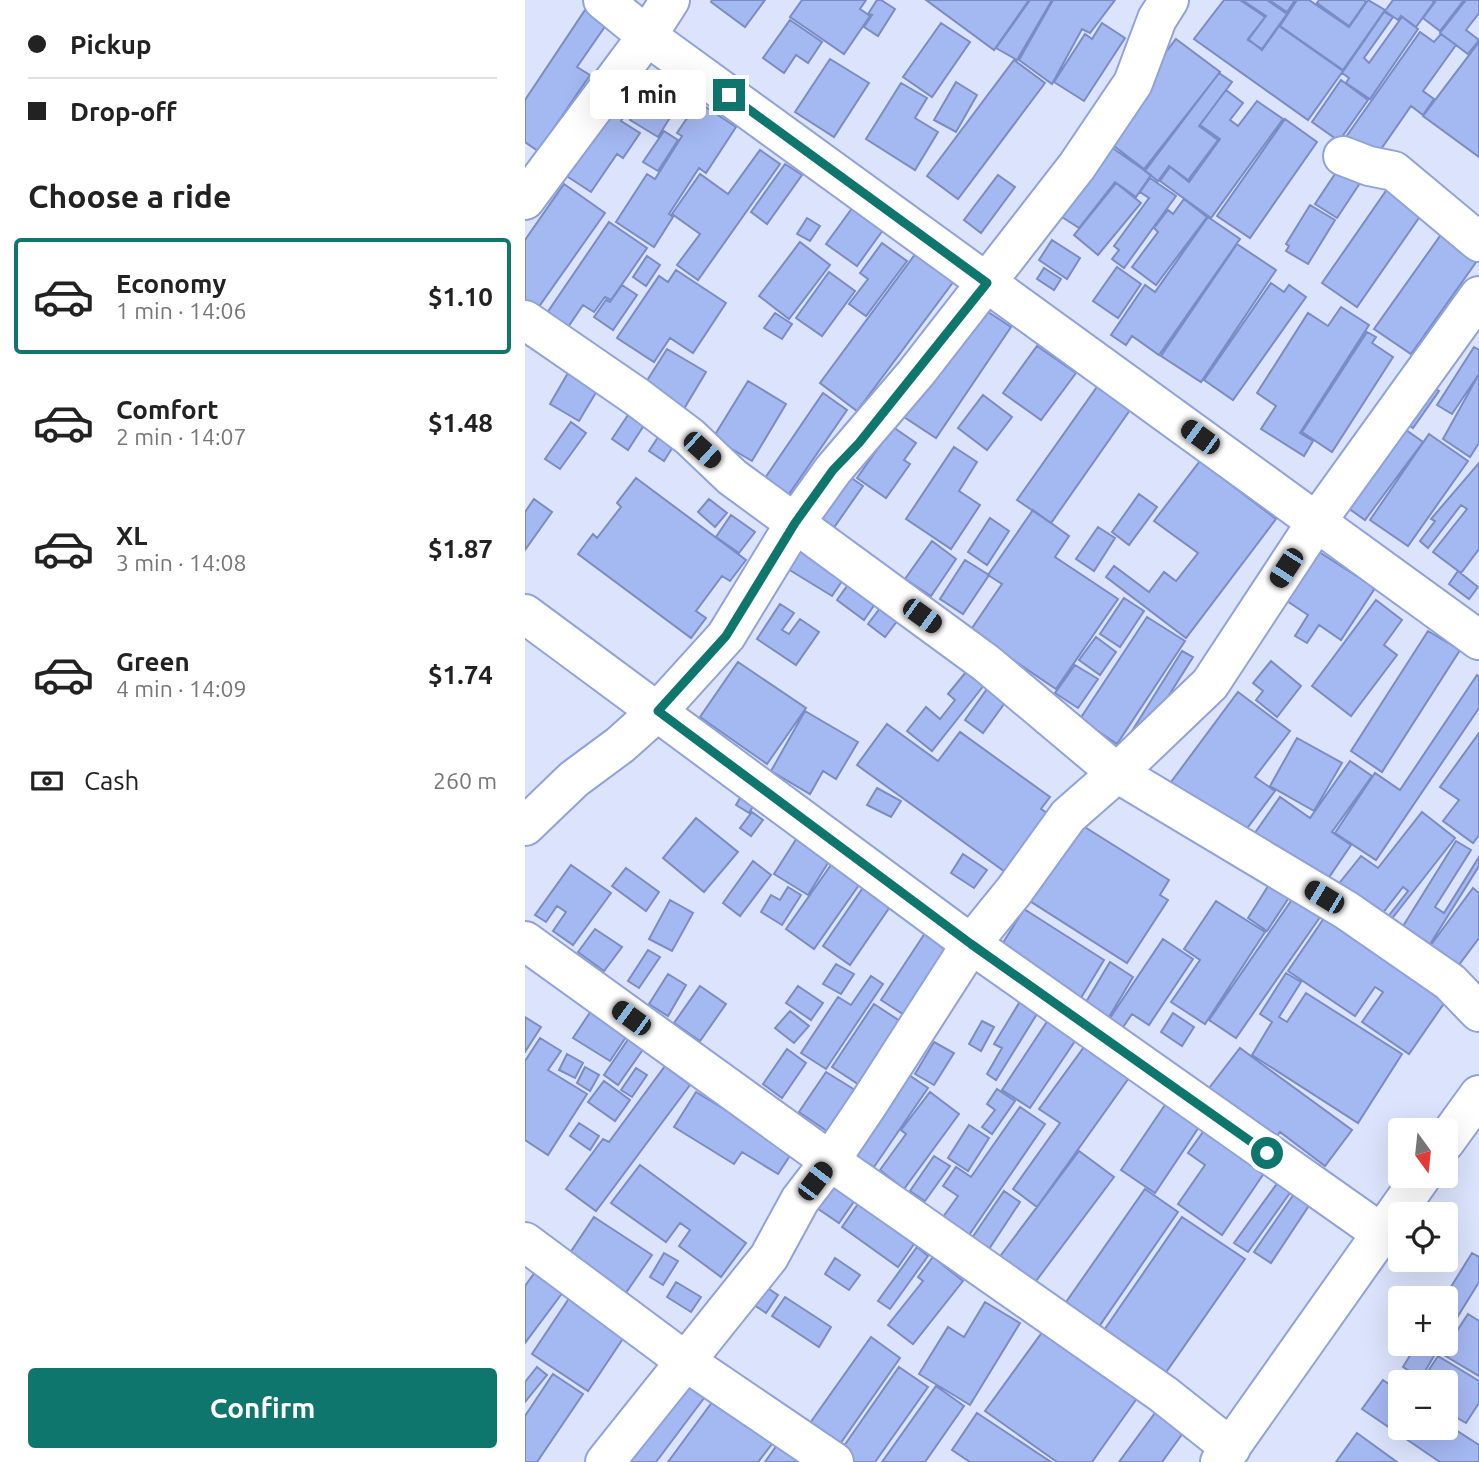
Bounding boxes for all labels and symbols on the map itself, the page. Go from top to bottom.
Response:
callout: 1 min [589,70,705,119]
route end [713,79,745,111]
car [1177,416,1224,458]
car [680,428,725,472]
car [1266,545,1307,591]
car [899,595,946,637]
car [1301,877,1348,917]
car [608,997,655,1039]
north arrow [1388,1118,1458,1188]
route start [1251,1137,1283,1169]
car [794,1158,837,1204]

